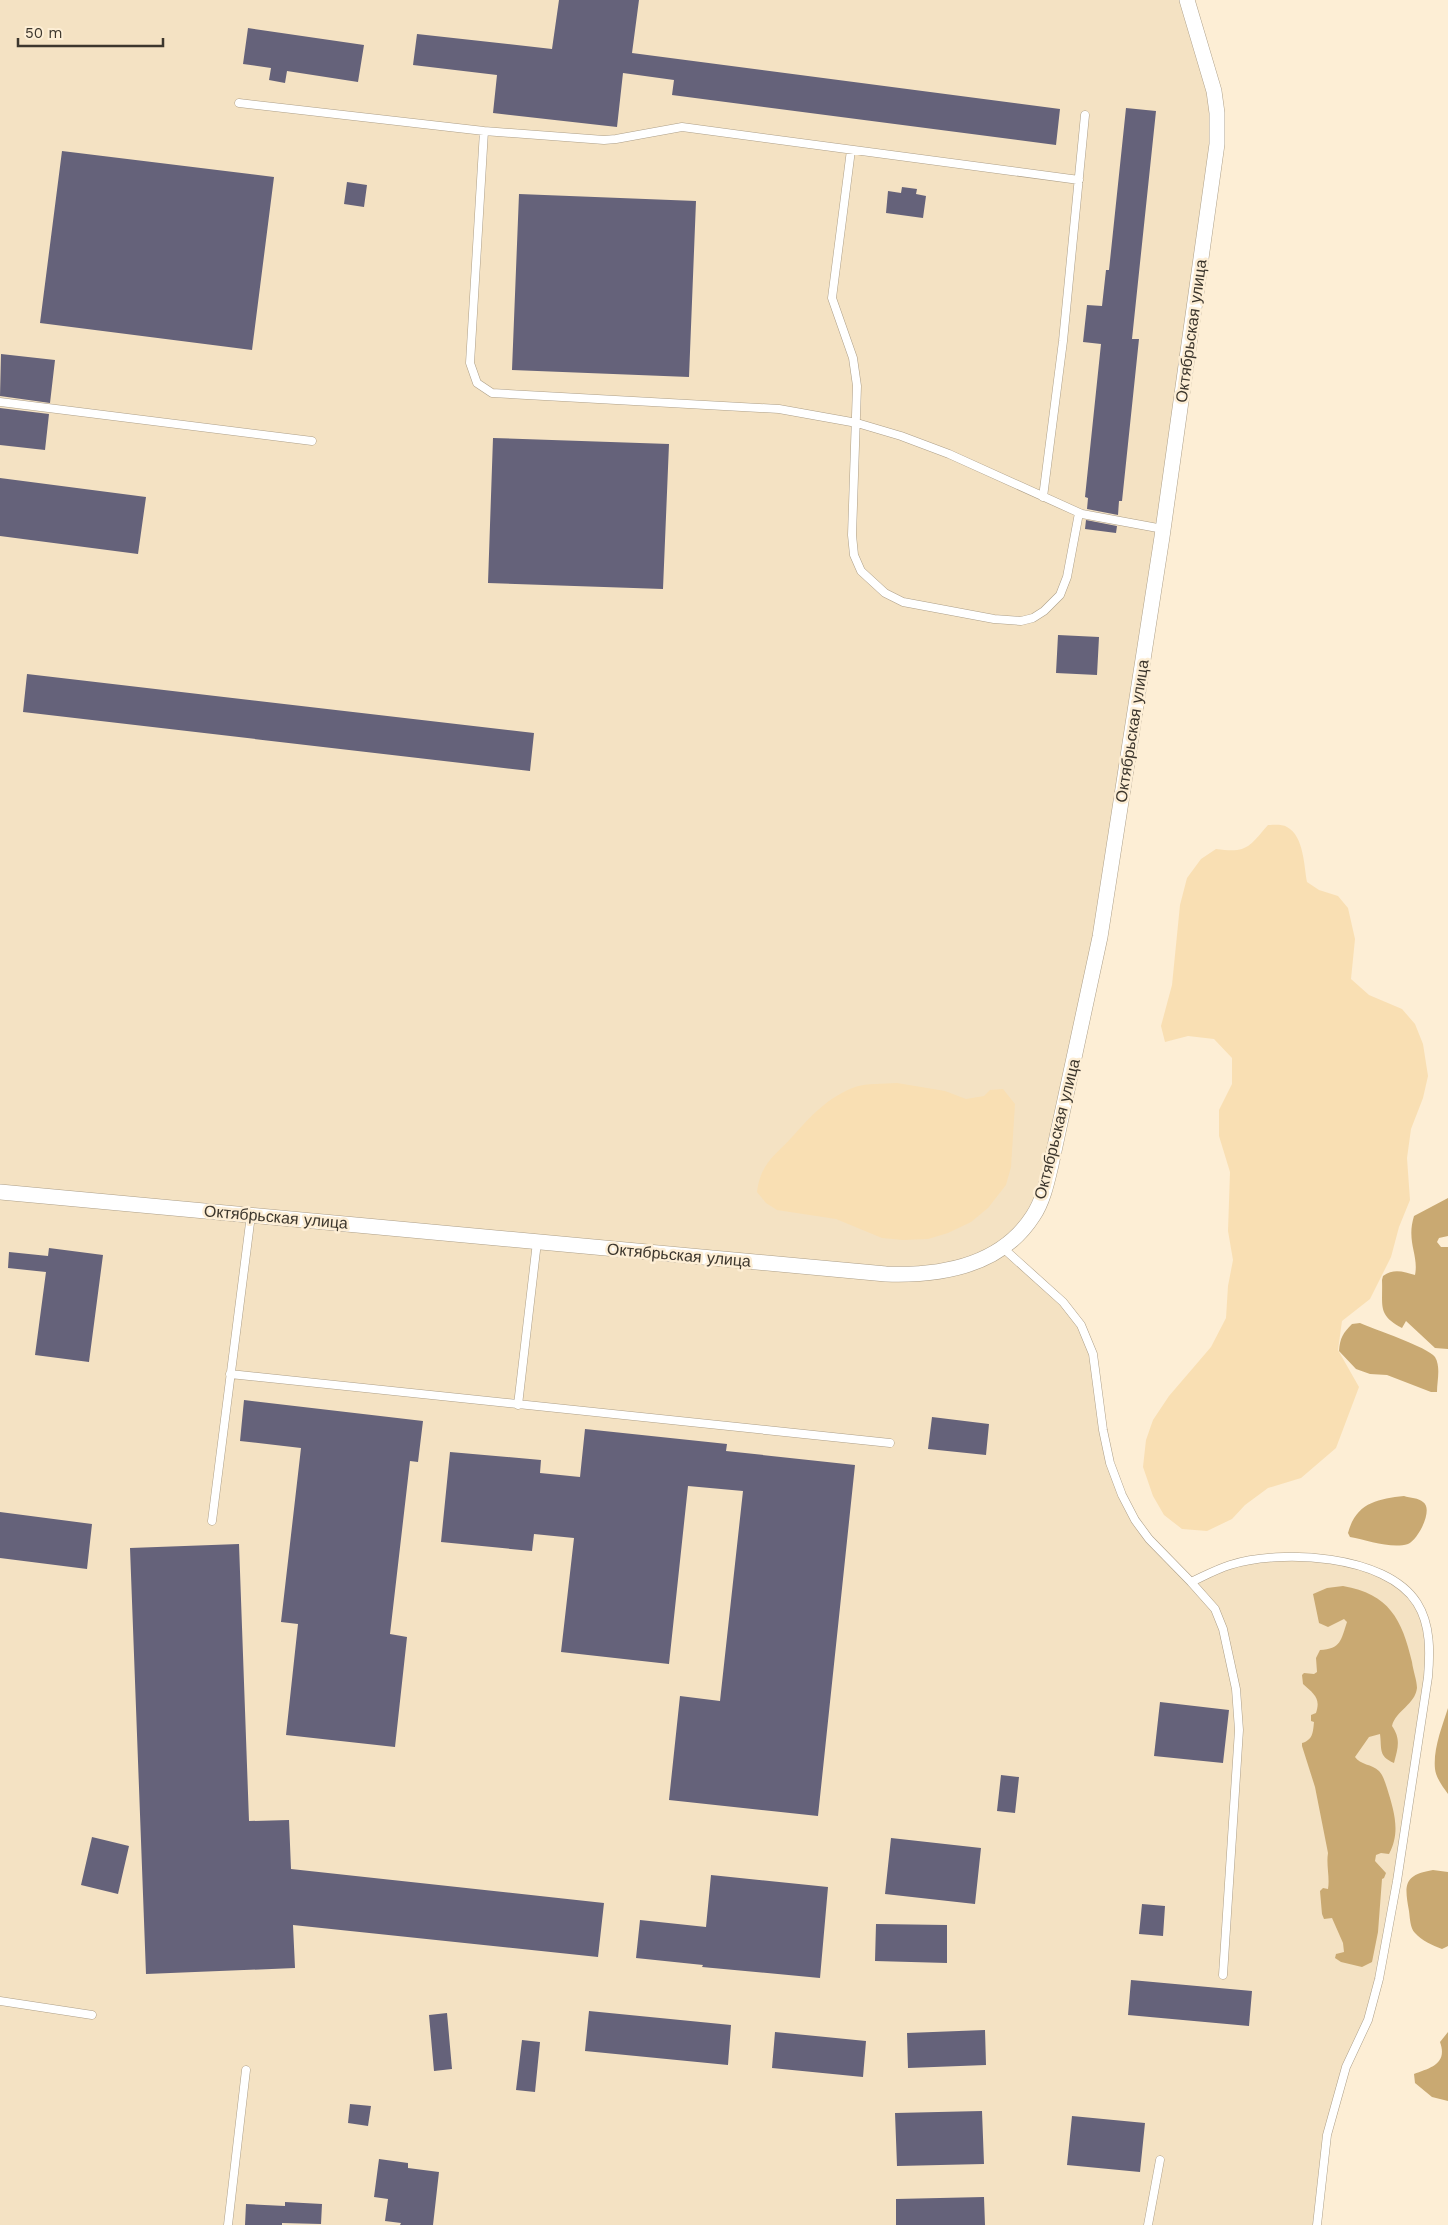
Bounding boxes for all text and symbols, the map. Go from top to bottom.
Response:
scale bar [18,15,162,47]
text: 50 m [25,24,62,42]
street label: Октябрьская улица [1172,258,1210,404]
street label: Октябрьская улица [1111,658,1153,804]
street label: Октябрьская улица [1030,1057,1084,1201]
street label: Октябрьская улица [203,1201,349,1233]
street label: Октябрьская улица [606,1239,752,1271]

